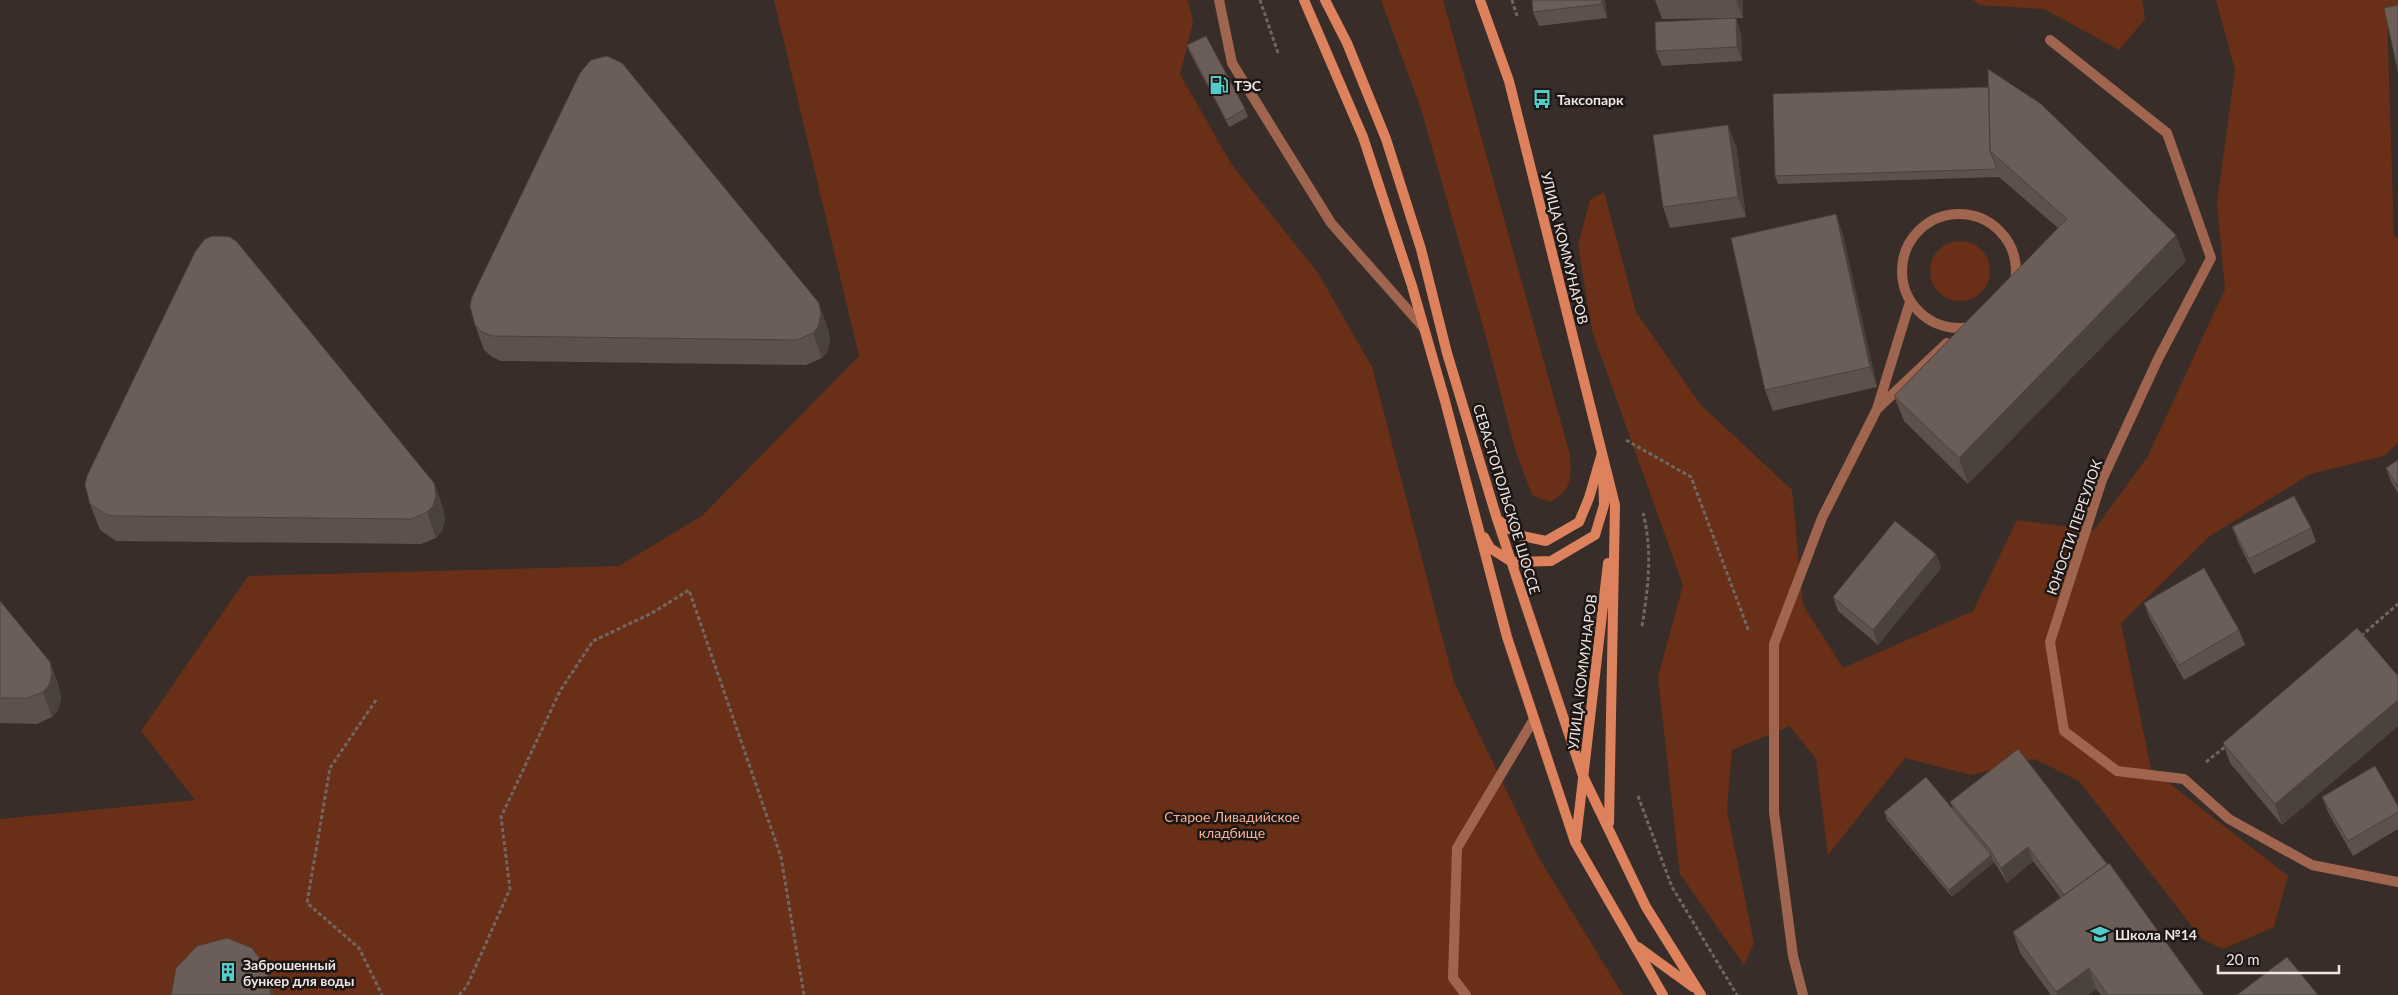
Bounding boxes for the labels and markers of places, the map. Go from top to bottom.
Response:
fuel station icon: ТЭС [1208,74,1230,96]
place label: ТЭС [1234,77,1262,94]
bus stop icon: Таксопарк [1531,88,1553,110]
place label: Таксопарк [1557,91,1624,108]
school or university icon: Школа №14 [2089,923,2111,945]
place label: Школа №14 [2115,926,2197,943]
place label: Заброшенный бункер для воды [243,956,354,989]
building icon: Заброшенный бункер для воды [217,961,239,983]

